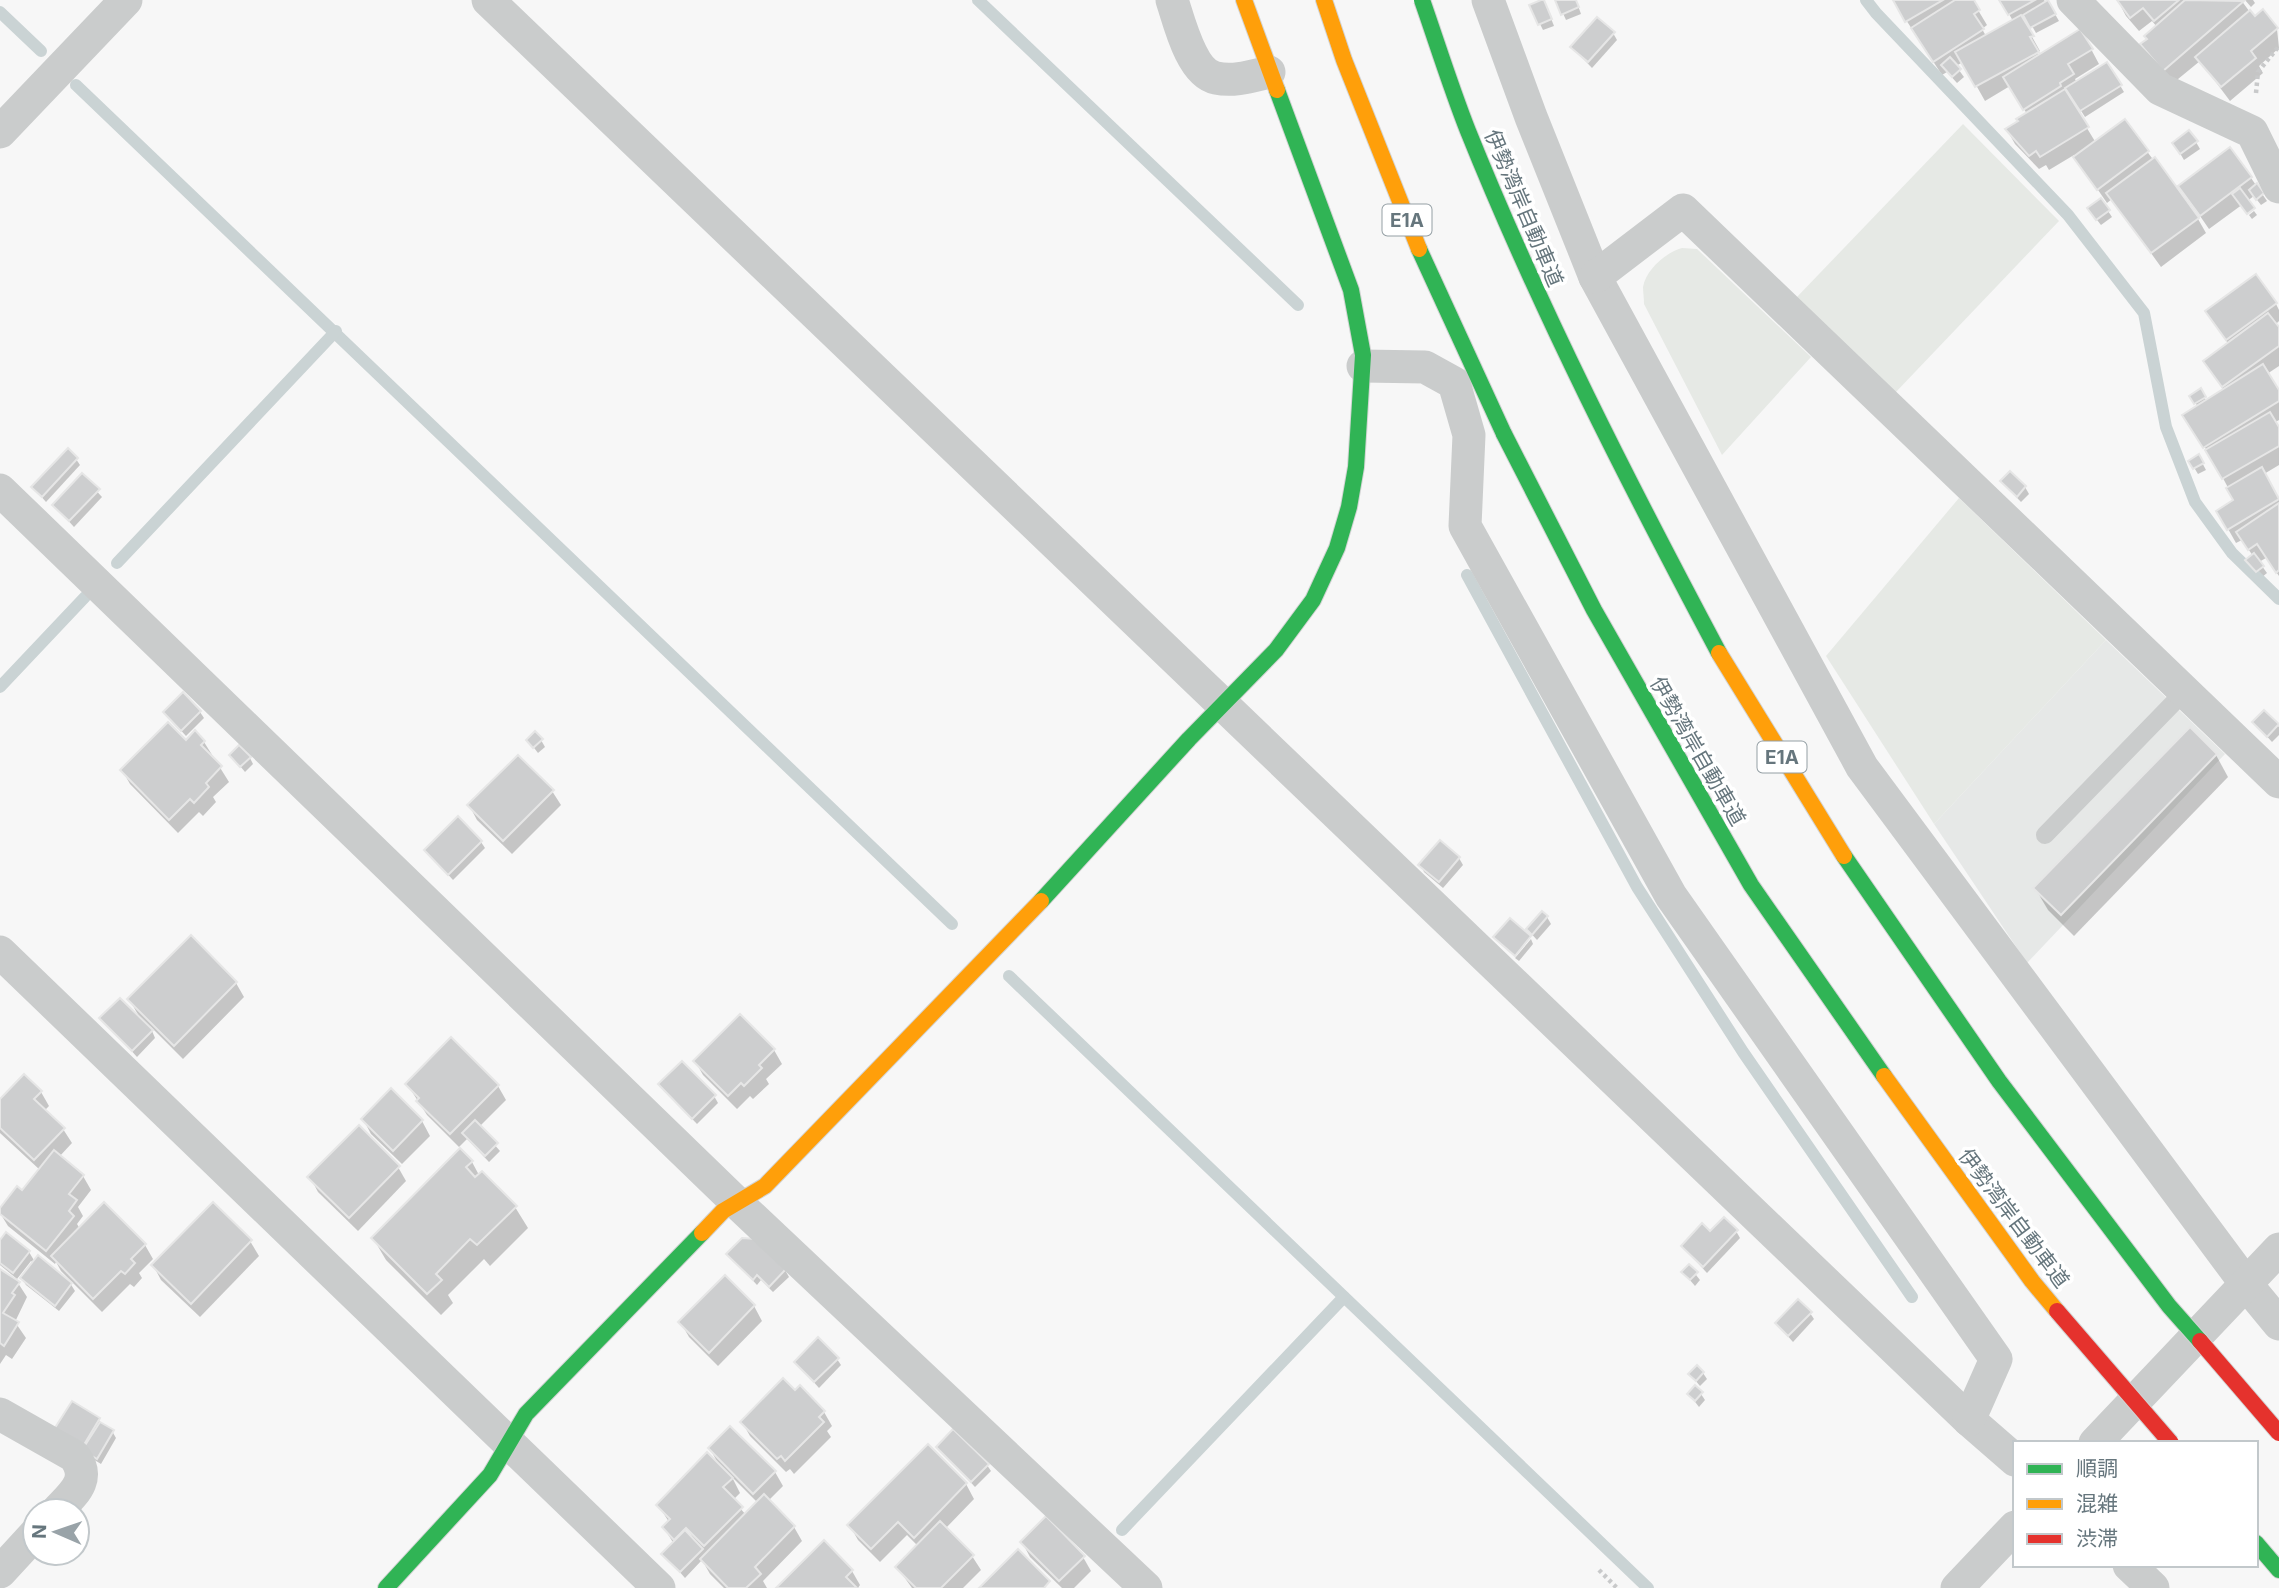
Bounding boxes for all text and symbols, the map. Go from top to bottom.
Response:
street label: 伊勢湾岸自動車道 [1480,126,1568,290]
road number: E1A [1382,204,1432,235]
street label: 伊勢湾岸自動車道 [1645,672,1751,830]
road number: E1A [1758,742,1806,772]
street label: 伊勢湾岸自動車道 [1953,1143,2075,1293]
legend [2013,1441,2258,1567]
text: 順調 [2076,1456,2118,1481]
text: 混雑 [2076,1491,2118,1516]
north arrow [21,1497,91,1567]
text: N [28,1524,51,1539]
text: 渋滞 [2076,1526,2118,1551]

